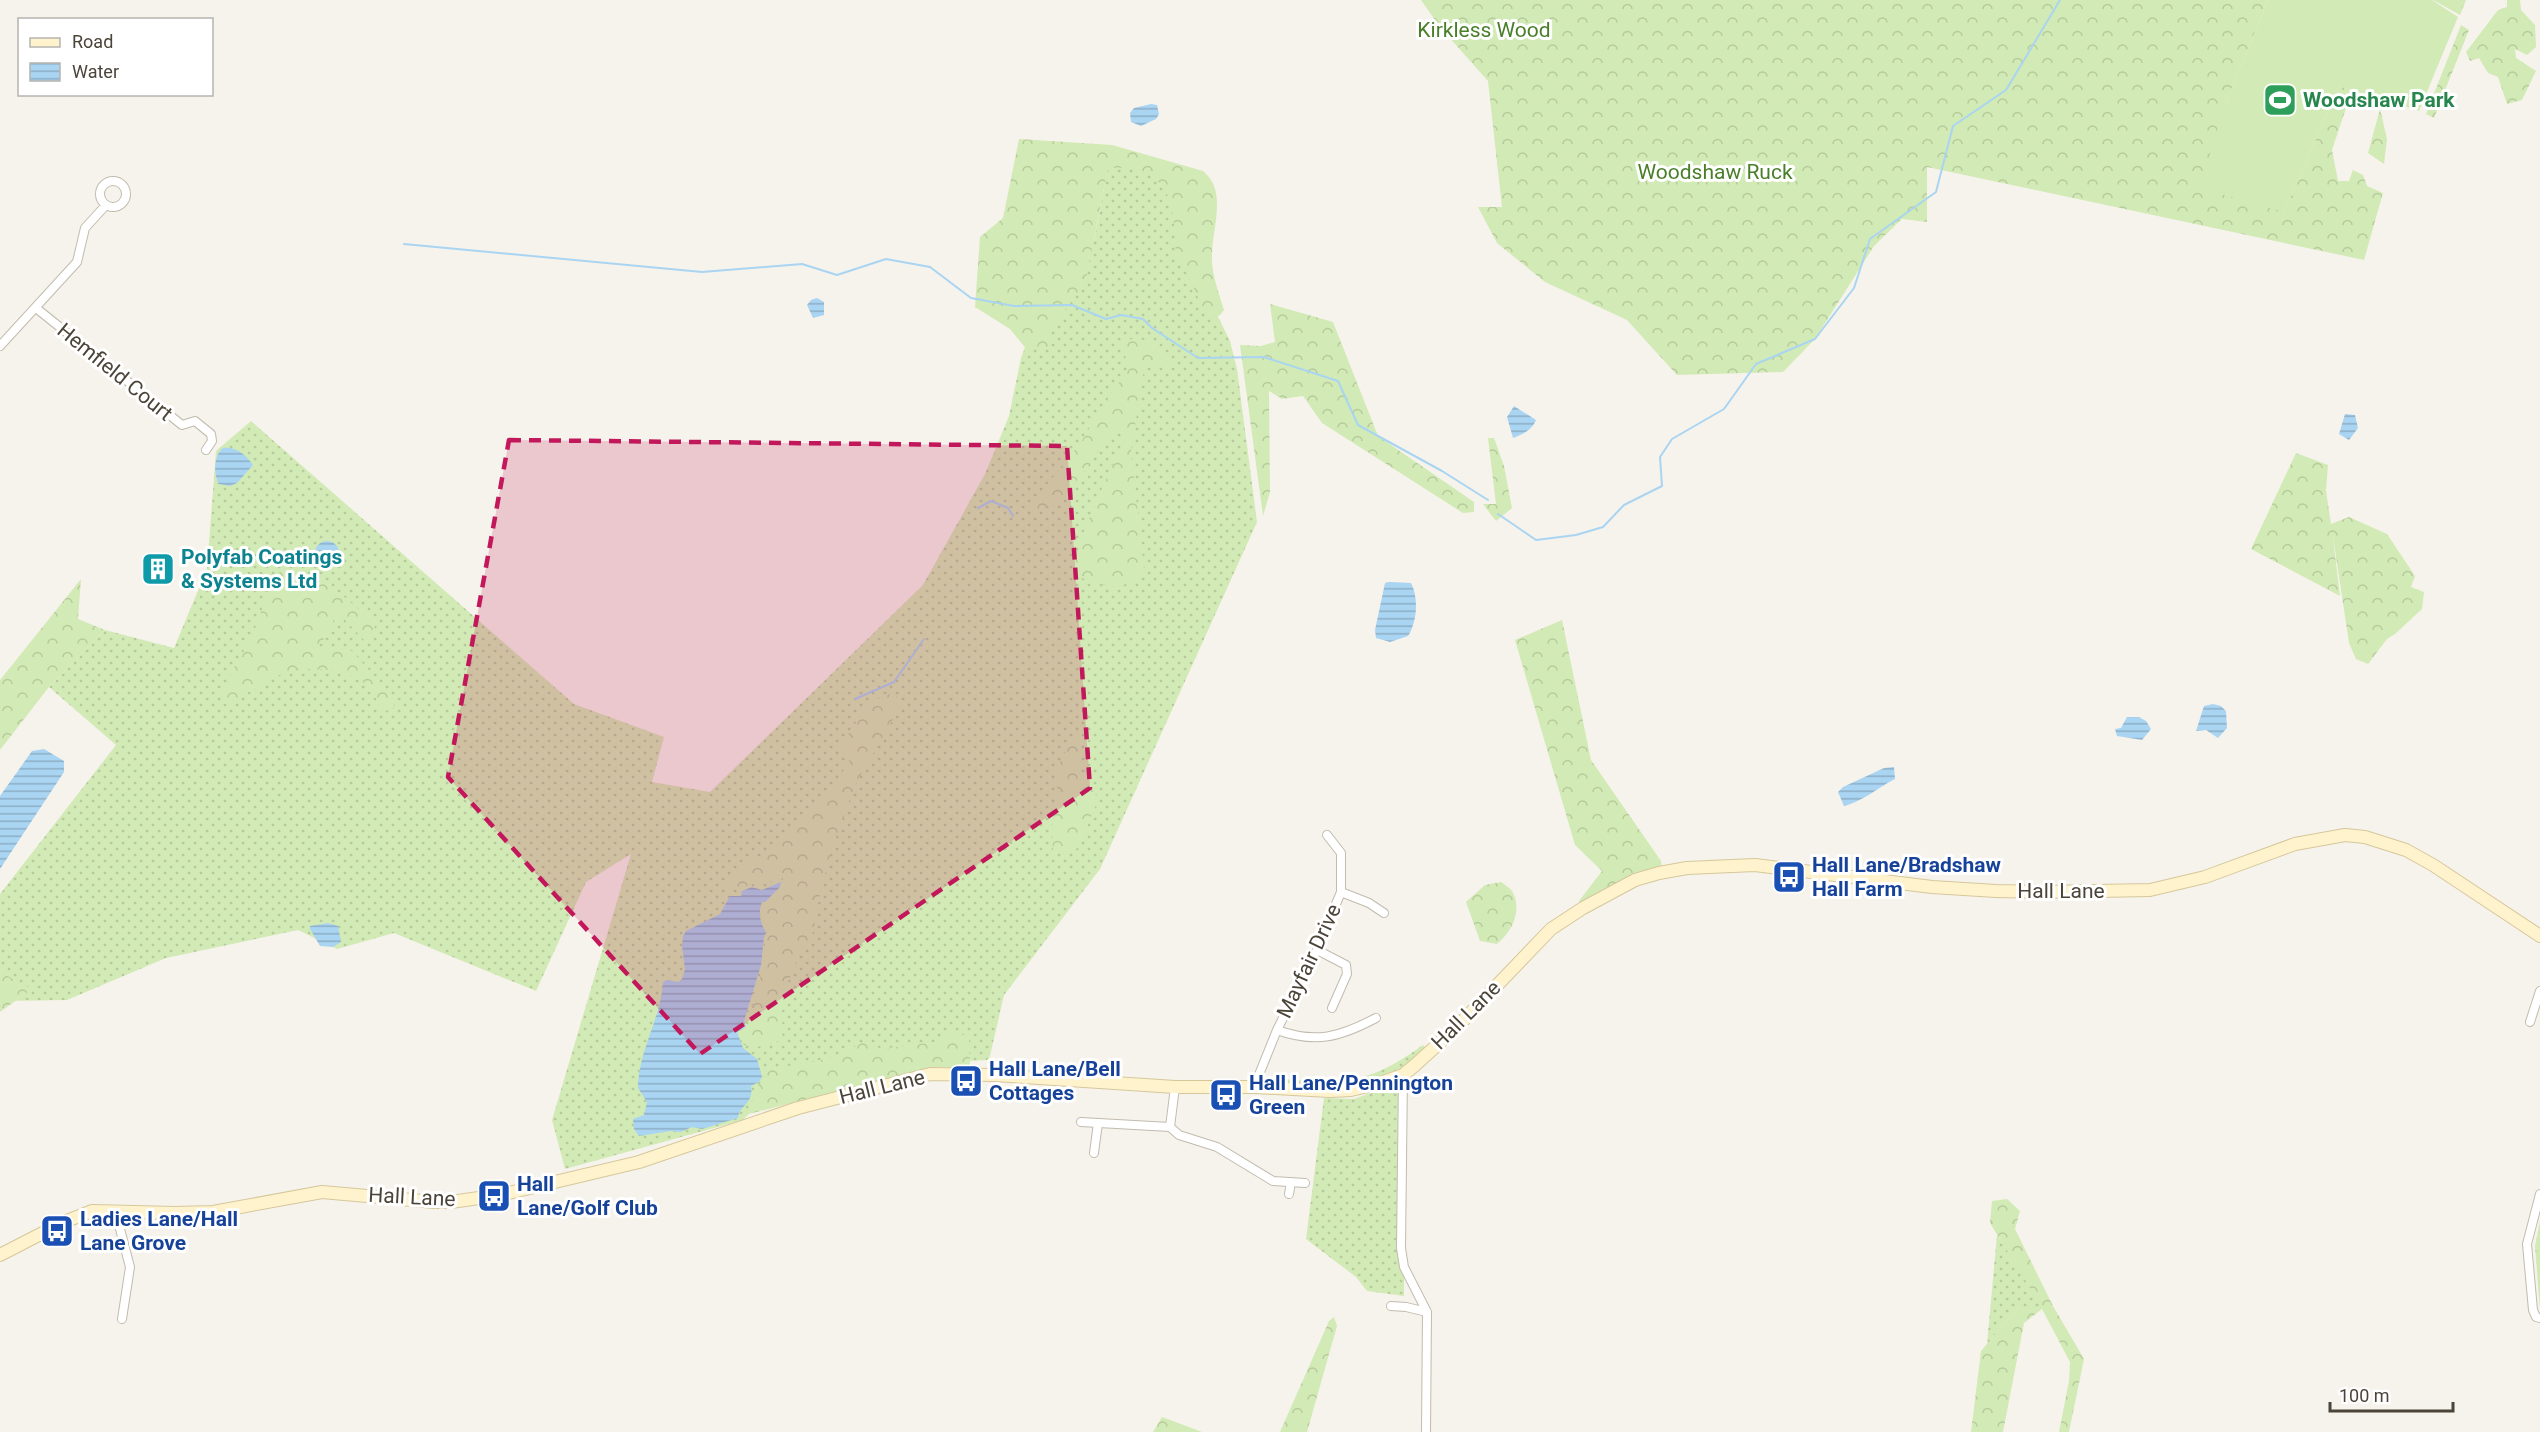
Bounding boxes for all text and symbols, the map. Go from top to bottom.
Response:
legend [18,18,213,96]
park label: Kirkless Wood [1417,18,1551,42]
text: Road [72,31,113,52]
text: Water [72,61,119,82]
sports icon: Woodshaw Park [2262,82,2298,118]
place label: Woodshaw Park [2303,88,2455,112]
park label: Woodshaw Ruck [1637,160,1793,184]
street label: Hemfield Court [53,318,178,426]
place label: Polyfab Coatings & Systems Ltd [181,545,343,593]
building icon: Polyfab Coatings & Systems Ltd [140,551,176,587]
place label: Hall Lane/Bradshaw Hall Farm [1812,853,2002,901]
bus stop icon: Hall Lane/Bradshaw Hall Farm [1771,859,1807,895]
street label: Hall Lane [2017,879,2105,903]
street label: Mayfair Drive [1272,900,1346,1022]
street label: Hall Lane [1427,976,1505,1054]
place label: Hall Lane/Bell Cottages [989,1057,1121,1105]
bus stop icon: Hall Lane/Bell Cottages [948,1063,984,1099]
street label: Hall Lane [837,1065,927,1109]
place label: Hall Lane/Pennington Green [1249,1071,1453,1119]
bus stop icon: Hall Lane/Pennington Green [1208,1077,1244,1113]
place label: Hall Lane/Golf Club [517,1172,658,1220]
bus stop icon: Hall Lane/Golf Club [476,1178,512,1214]
street label: Hall Lane [368,1183,456,1211]
place label: Ladies Lane/Hall Lane Grove [80,1207,238,1255]
bus stop icon: Ladies Lane/Hall Lane Grove [39,1213,75,1249]
scale bar [2330,1375,2453,1413]
text: 100 m [2339,1385,2390,1406]

